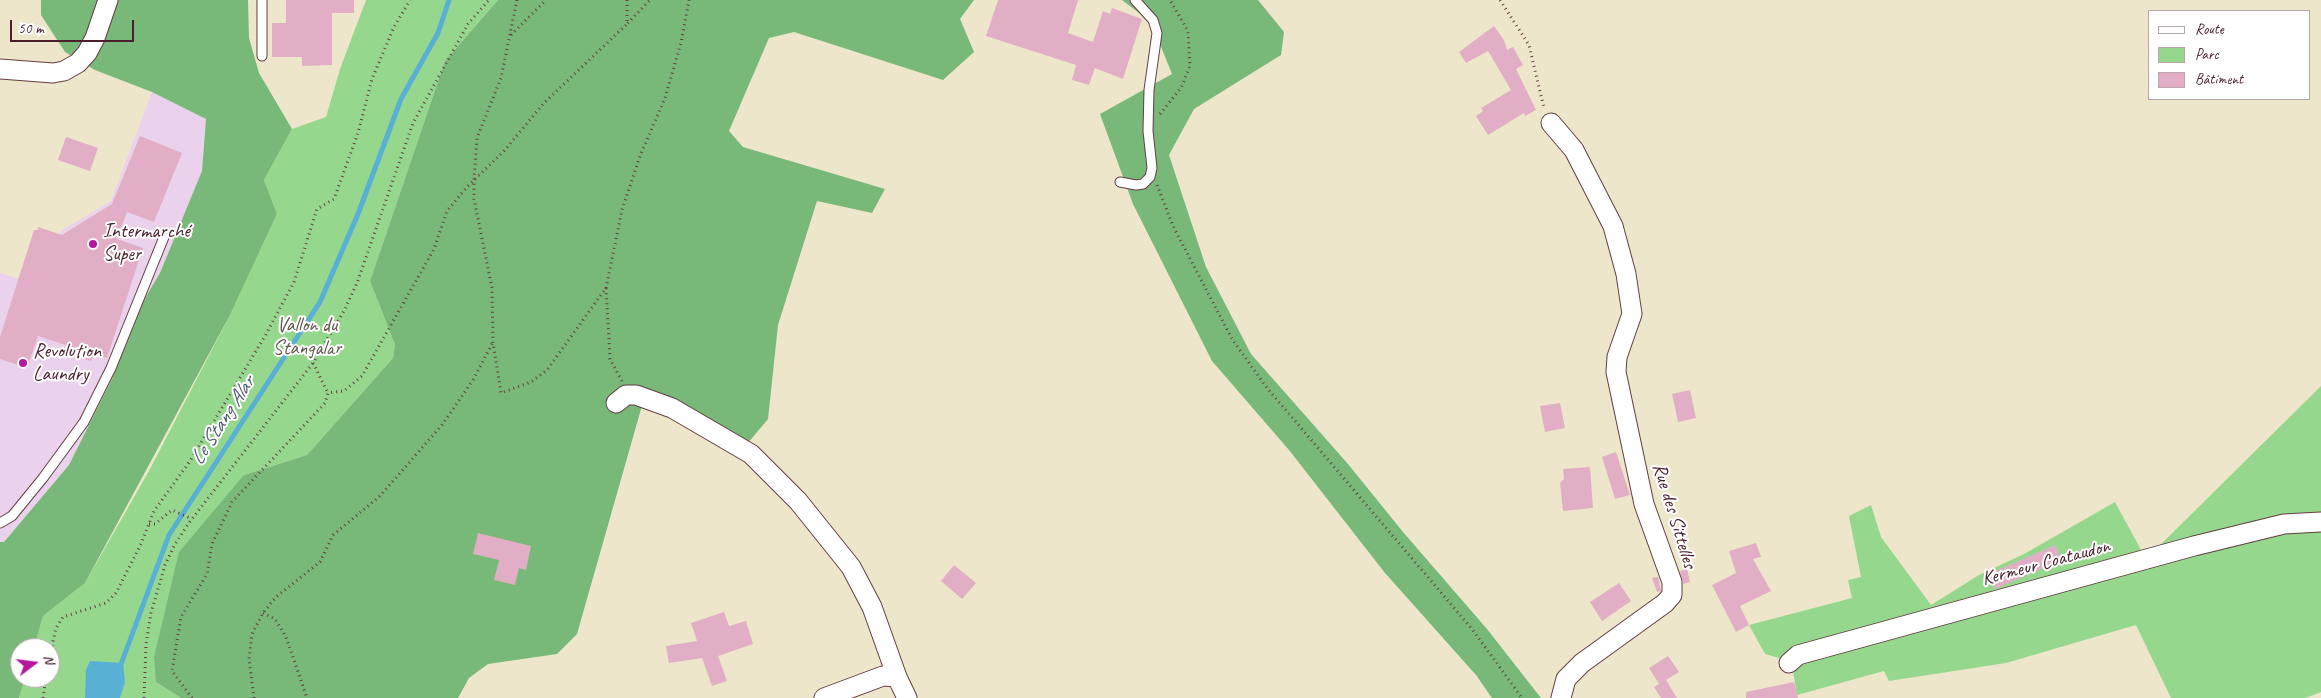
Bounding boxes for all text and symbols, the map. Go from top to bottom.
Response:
scale bar [12,10,136,42]
legend [2148,10,2311,100]
text: 50 m [18,19,44,38]
text: Route [2195,20,2224,39]
text: Parc [2195,45,2219,64]
text: Bâtiment [2195,70,2243,89]
place label: Intermarché Super [103,220,190,267]
marker: Intermarché Super [87,238,99,250]
park label: Vallon du Stangalar [273,314,341,361]
place label: Revolution Laundry [33,340,101,387]
marker: Revolution Laundry [17,357,29,369]
water label: Le Stang Alar [185,372,261,470]
street label: Rue des Sittelles [1647,461,1701,571]
street label: Kermeur Coataudon [1979,534,2113,592]
north arrow [10,638,60,688]
text: N [40,653,58,666]

